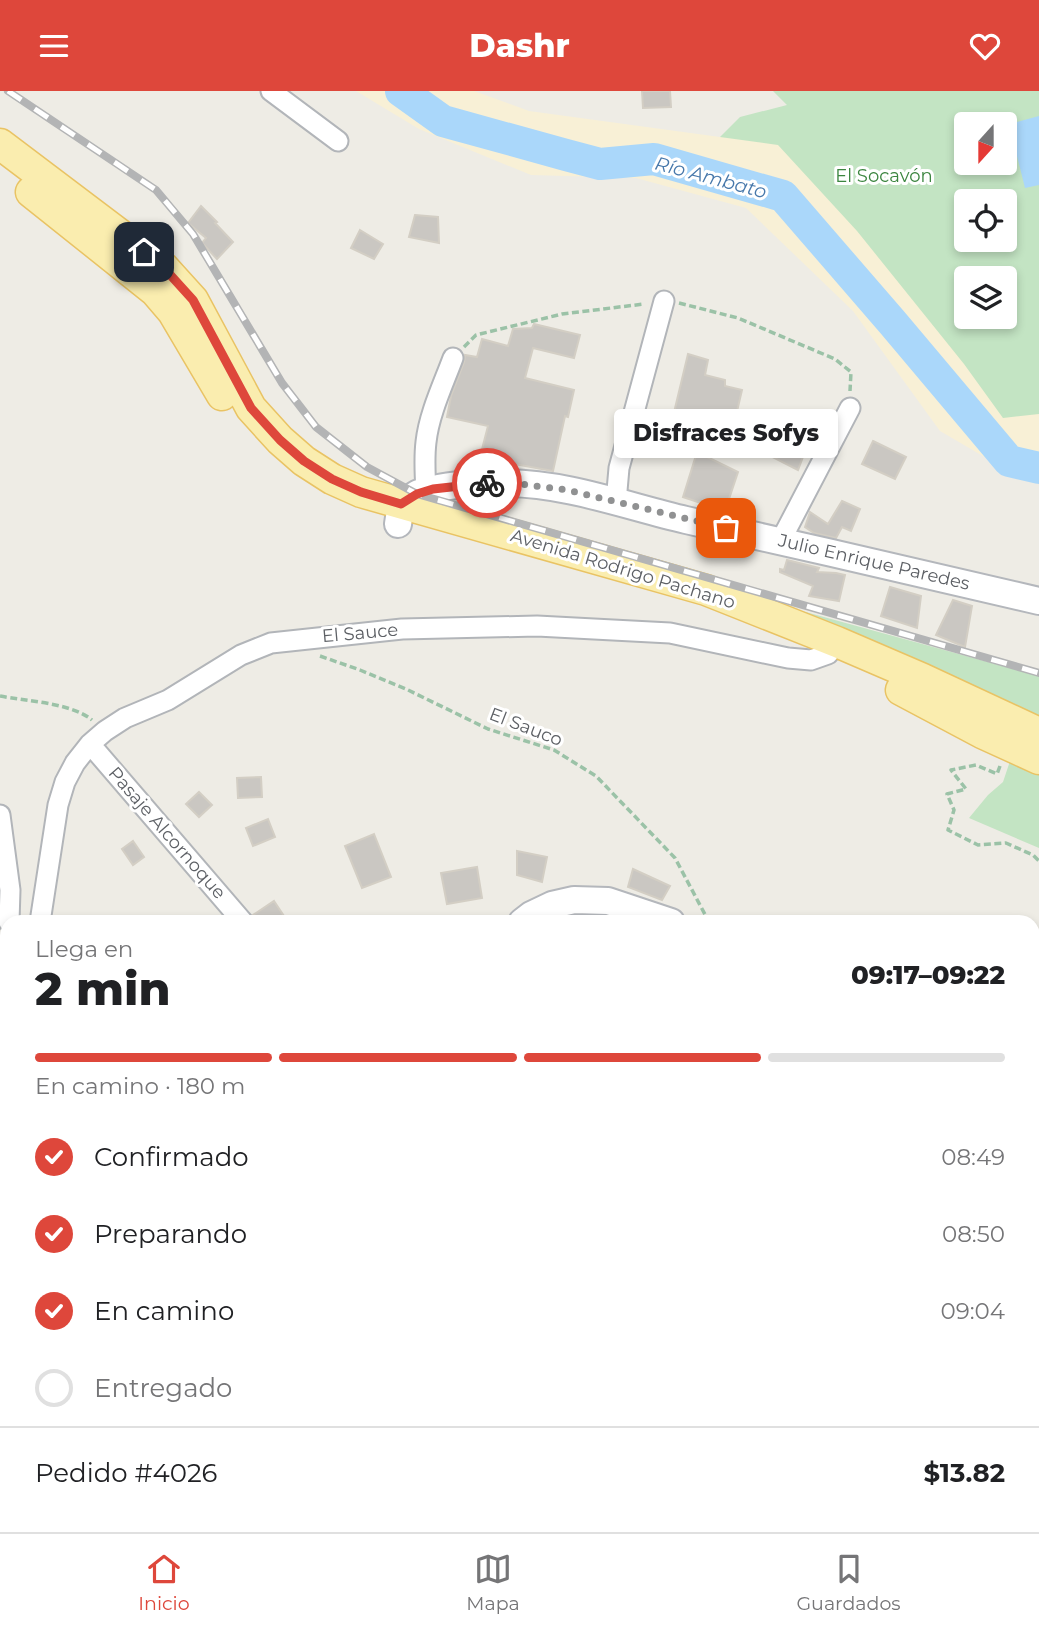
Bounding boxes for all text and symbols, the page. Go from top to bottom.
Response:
text: Dashr [469,26,570,65]
icon: menu [35,27,73,65]
icon: heart [966,27,1004,65]
north arrow [954,112,1017,175]
map controls [954,112,1017,329]
water label: Río Ambato [653,152,769,203]
park label: El Socavón [835,165,933,187]
button: locate [954,189,1017,252]
pin [114,222,174,282]
icon: home [125,233,163,271]
button: layers [954,266,1017,329]
callout: Disfraces Sofys [614,409,838,458]
text: Disfraces Sofys [633,419,819,447]
courier [452,448,522,518]
icon: bike [468,464,506,502]
pin [696,498,756,558]
icon: bag [707,509,745,547]
street label: Avenida Rodrigo Pachano [508,524,738,614]
street label: Julio Enrique Paredes [775,529,972,595]
street label: El Sauce [321,619,399,647]
street label: El Sauco [486,703,566,751]
street label: Pasaje Alcornoque [104,762,230,904]
text: Llega en [35,935,133,963]
text: 09:17–09:22 [851,959,1005,991]
text: 2 min [35,960,170,1017]
text: En camino · 180 m [35,1072,246,1100]
icon: check [35,1138,73,1176]
text: Confirmado [94,1141,249,1173]
text: 08:49 [941,1143,1005,1171]
icon: check [35,1215,73,1253]
text: Preparando [94,1218,247,1250]
text: 08:50 [942,1220,1005,1248]
icon: check [35,1292,73,1330]
text: En camino [94,1295,234,1327]
text: 09:04 [940,1297,1005,1325]
text: Entregado [94,1372,232,1404]
text: Pedido #4026 [35,1457,217,1489]
text: $13.82 [924,1457,1005,1489]
tab: Inicio [138,1550,190,1615]
tab: Mapa [466,1550,520,1615]
tab: Guardados [796,1550,901,1615]

